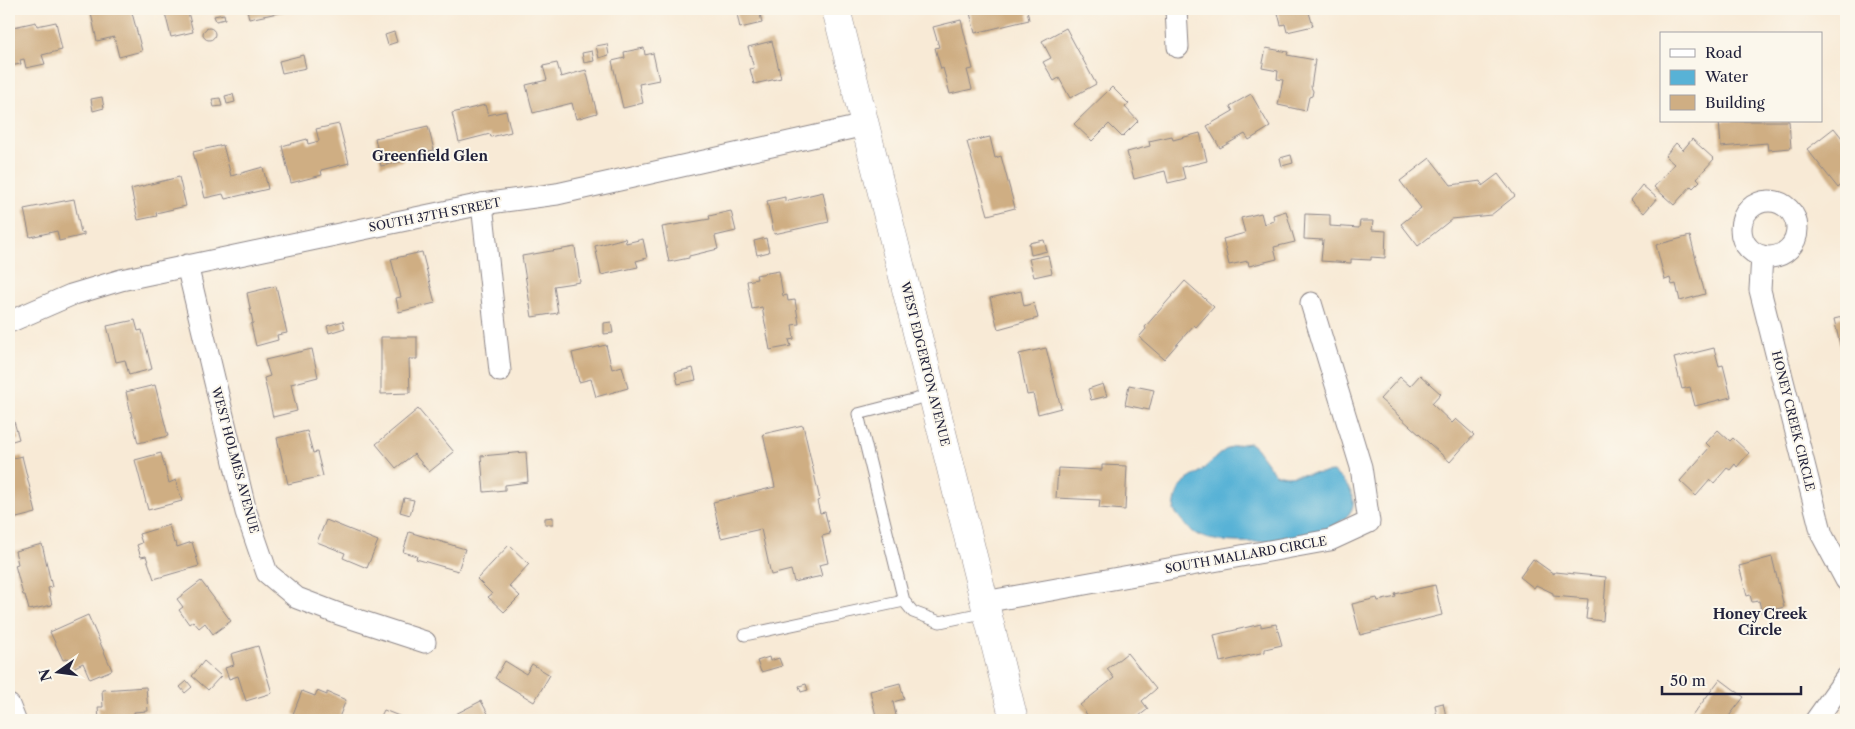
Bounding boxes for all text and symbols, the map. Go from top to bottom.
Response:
legend [1660,32,1822,122]
text: Road [1705,43,1742,62]
text: Water [1704,67,1749,86]
text: Building [1705,93,1765,112]
district label: Greenfield Glen [372,147,488,165]
street label: SOUTH 37TH STREET [368,194,502,235]
street label: WEST EDGERTON AVENUE [898,279,953,448]
street label: HONEY CREEK CIRCLE [1769,349,1818,493]
street label: WEST HOLMES AVENUE [208,384,262,535]
street label: SOUTH MALLARD CIRCLE [1164,533,1328,576]
district label: Honey Creek Circle [1713,605,1808,639]
north arrow [32,646,82,696]
scale bar [1662,664,1801,696]
text: N [35,667,56,683]
text: 50 m [1670,671,1706,690]

